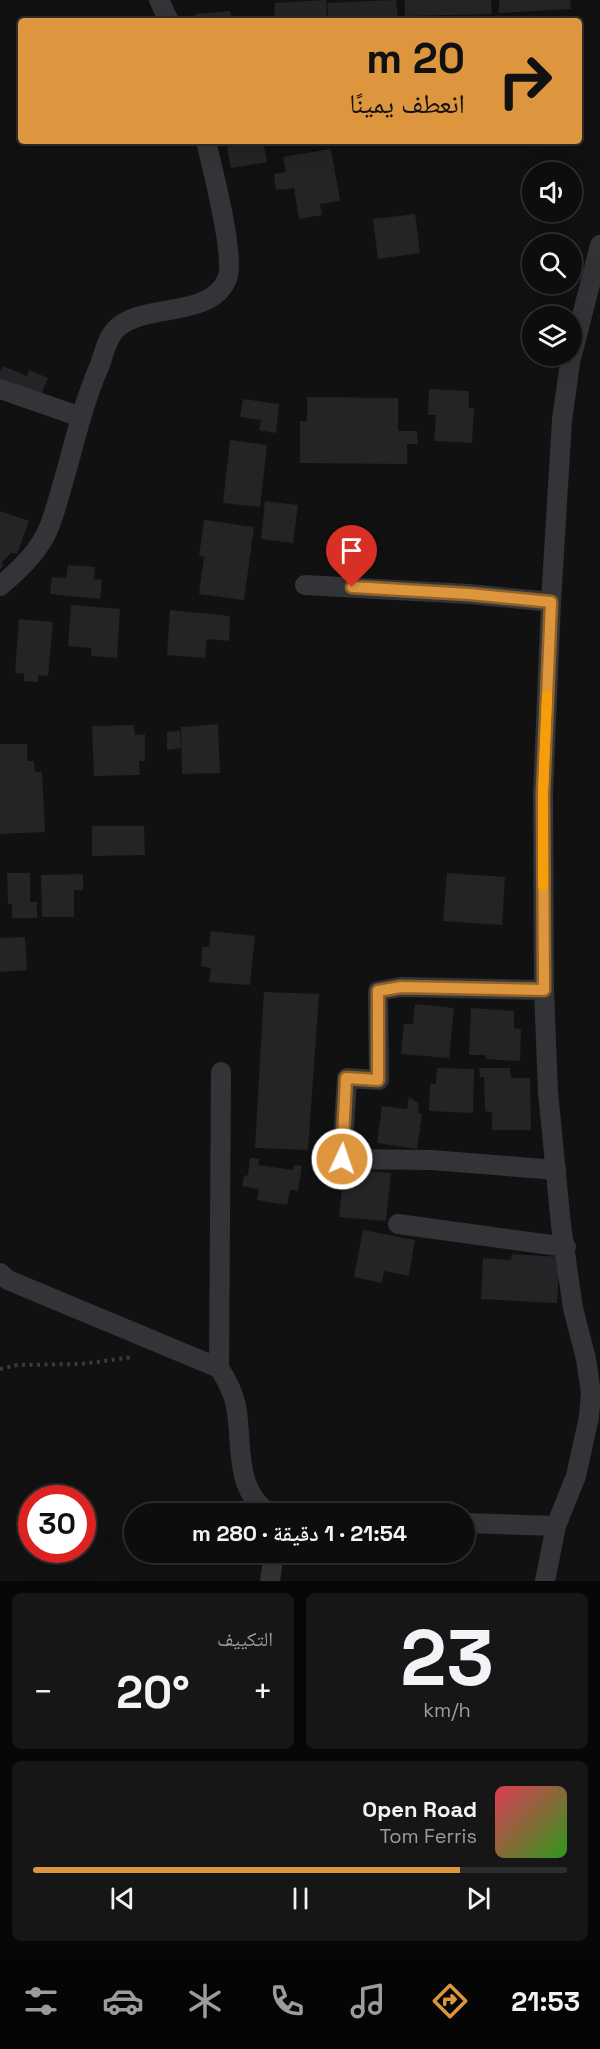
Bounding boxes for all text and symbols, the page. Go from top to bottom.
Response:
text: 20 m [366,32,465,85]
icon: right [486,42,564,120]
text: انعطف يمينًا [349,86,465,121]
map controls [522,162,582,366]
button: sound [522,162,582,222]
button: search [522,234,582,294]
button: layers [522,306,582,366]
pin [326,525,377,587]
icon: arrive [335,534,368,567]
position arrow [310,1127,374,1191]
speed limit sign: 30 [18,1485,96,1563]
text: 21:54 · 1 دقيقة · 280 m [192,1519,407,1547]
text: 23 [400,1608,494,1708]
text: التكييف [217,1626,273,1652]
text: 20° [116,1664,190,1721]
text: − [33,1671,53,1713]
text: + [253,1671,273,1713]
text: km/h [423,1697,471,1723]
text: Open Road [362,1795,477,1823]
text: Tom Ferris [380,1823,477,1849]
icon: previous [106,1882,139,1915]
icon: pause [284,1882,317,1915]
icon: next [462,1882,495,1915]
icon: filters [20,1980,62,2022]
icon: car [102,1980,144,2022]
icon: climate [184,1980,226,2022]
icon: phone [266,1980,308,2022]
icon: music [347,1980,389,2022]
icon: directions [429,1980,471,2022]
text: 21:53 [511,1984,580,2019]

